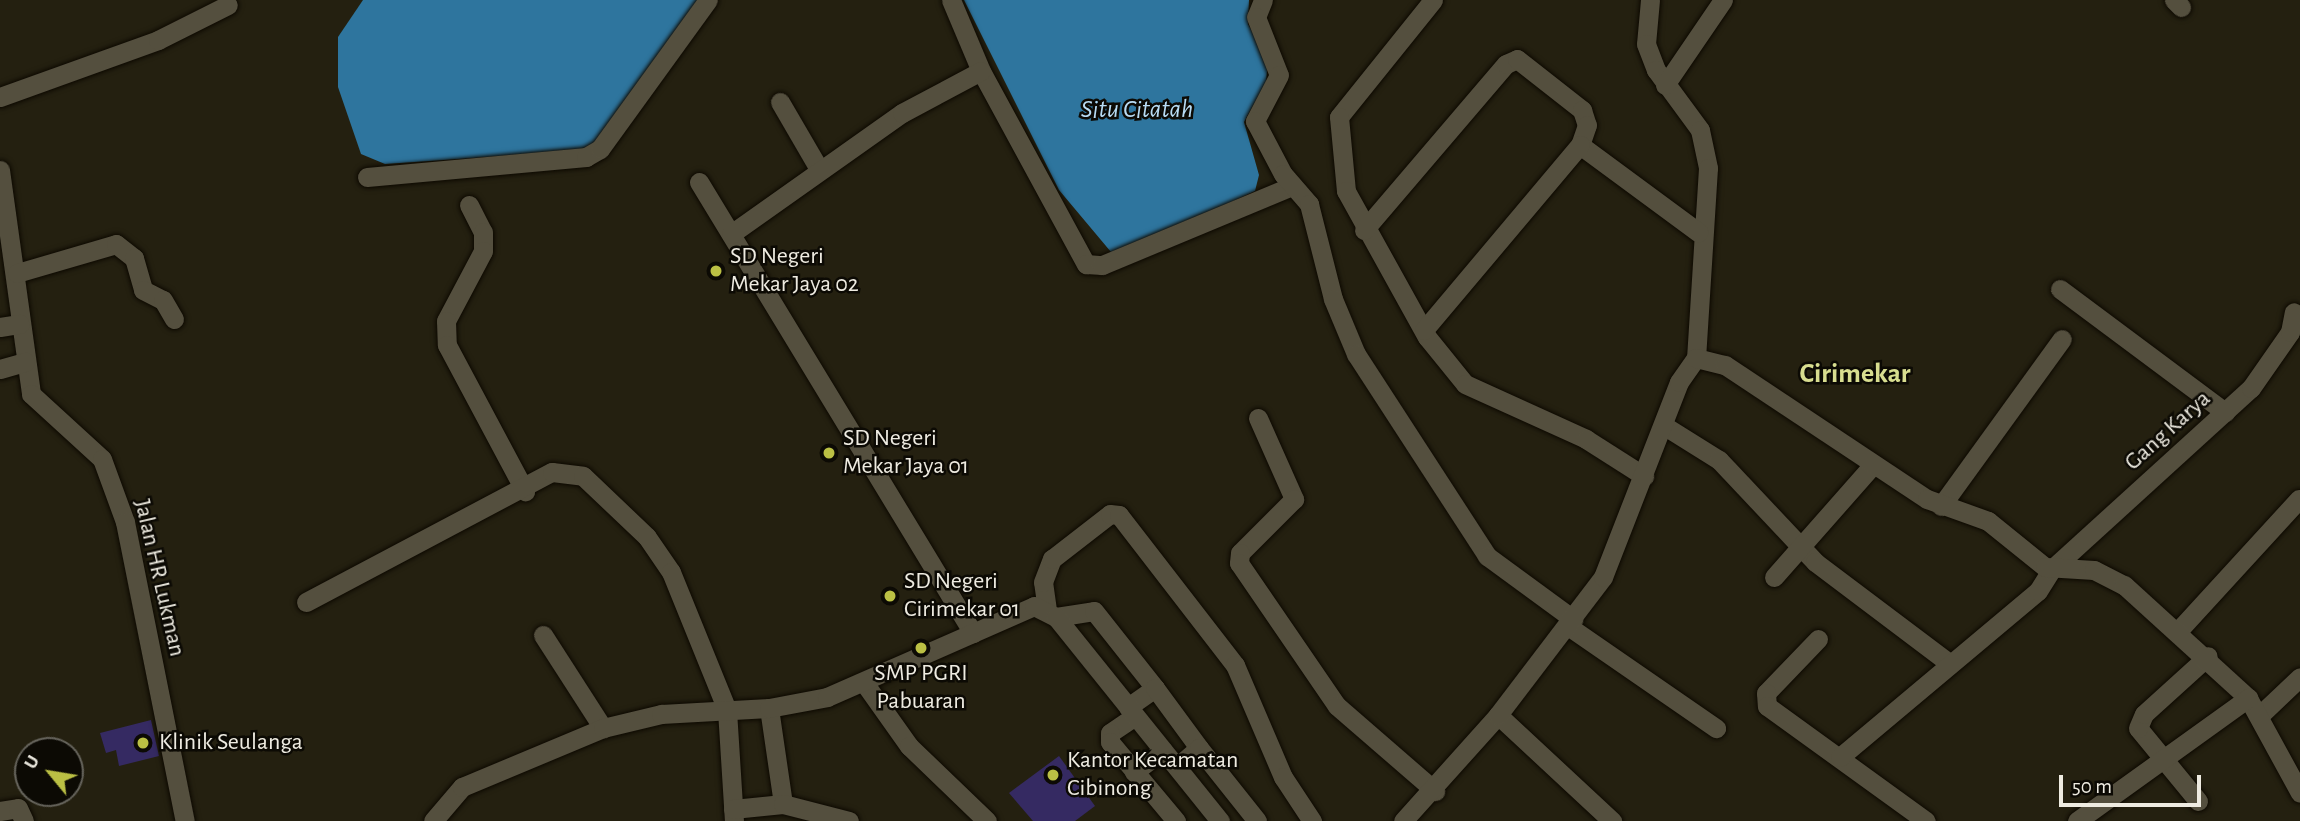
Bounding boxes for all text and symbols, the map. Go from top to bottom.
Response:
water label: Situ Citatah [1081,94,1193,126]
place label: SD Negeri Mekar Jaya 02 [730,243,859,299]
marker: SD Negeri Mekar Jaya 02 [708,263,724,279]
district label: Cirimekar [1800,357,1910,391]
street label: Gang Karya [2119,385,2217,477]
place label: SD Negeri Mekar Jaya 01 [843,425,969,481]
marker: SD Negeri Mekar Jaya 01 [821,445,837,461]
street label: Jalan HR Lukman [127,497,191,659]
place label: SD Negeri Cirimekar 01 [904,568,1020,624]
marker: SD Negeri Cirimekar 01 [882,588,898,604]
marker: SMP PGRI Pabuaran [913,640,929,656]
place label: SMP PGRI Pabuaran [874,660,968,716]
place label: Klinik Seulanga [159,729,303,757]
marker: Klinik Seulanga [133,733,153,753]
north arrow [14,737,84,807]
place label: Kantor Kecamatan Cibinong [1067,747,1238,803]
text: U [21,752,43,772]
scale bar [2062,762,2204,806]
marker: Kantor Kecamatan Cibinong [1045,767,1061,783]
text: 50 m [2072,776,2112,797]

